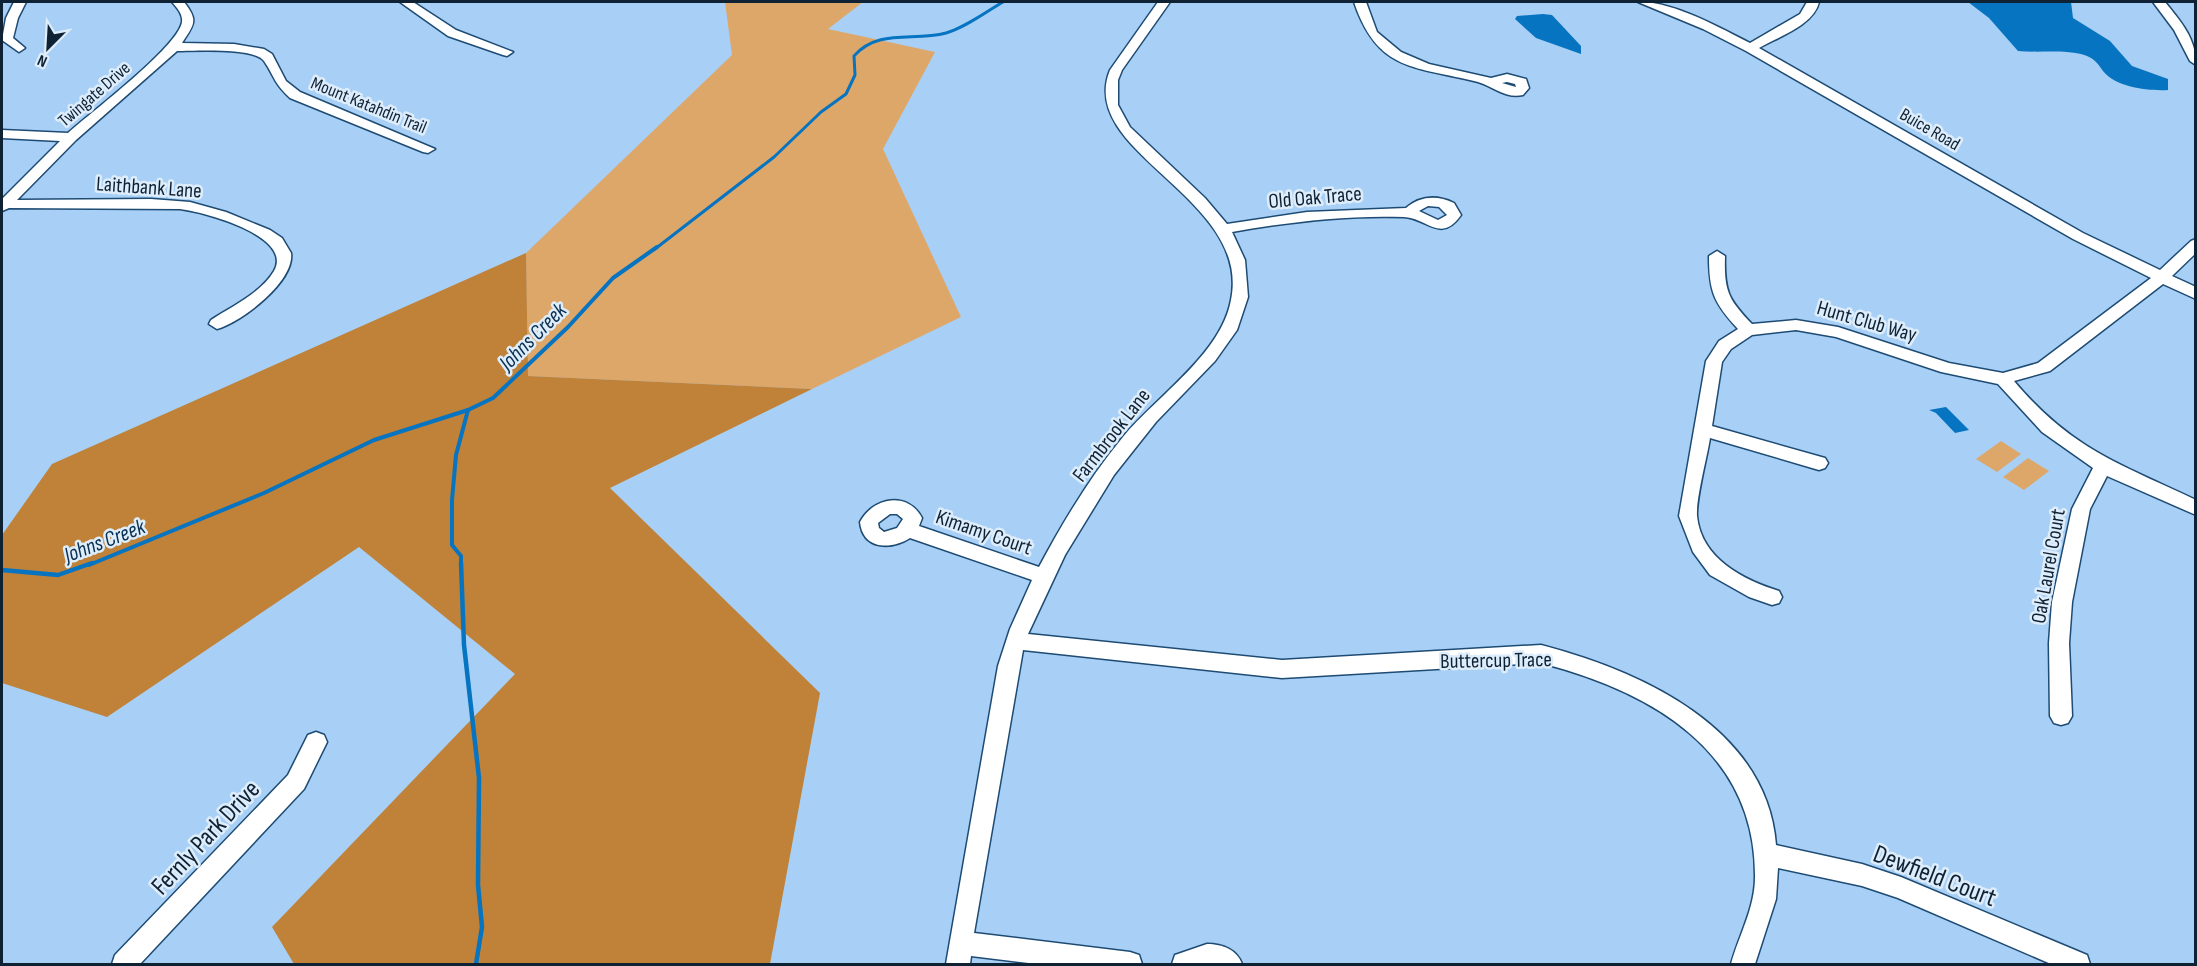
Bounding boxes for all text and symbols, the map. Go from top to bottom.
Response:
north arrow [18,18,78,78]
text: N [35,50,50,71]
street label: Twingate Drive [54,57,135,131]
street label: Mount Katahdin Trail [308,73,430,138]
street label: Buice Road [1896,104,1964,155]
street label: Laithbank Lane [95,171,202,204]
street label: Old Oak Trace [1267,181,1363,214]
street label: Hunt Club Way [1814,295,1920,348]
water label: Johns Creek [492,297,573,378]
street label: Farmbrook Lane [1067,384,1156,487]
street label: Kimamy Court [932,504,1035,561]
street label: Oak Laurel Court [2026,507,2071,625]
water label: Johns Creek [58,513,150,570]
street label: Buttercup Trace [1440,647,1552,674]
street label: Fernly Park Drive [145,774,267,902]
street label: Dewfield Court [1869,839,2000,914]

